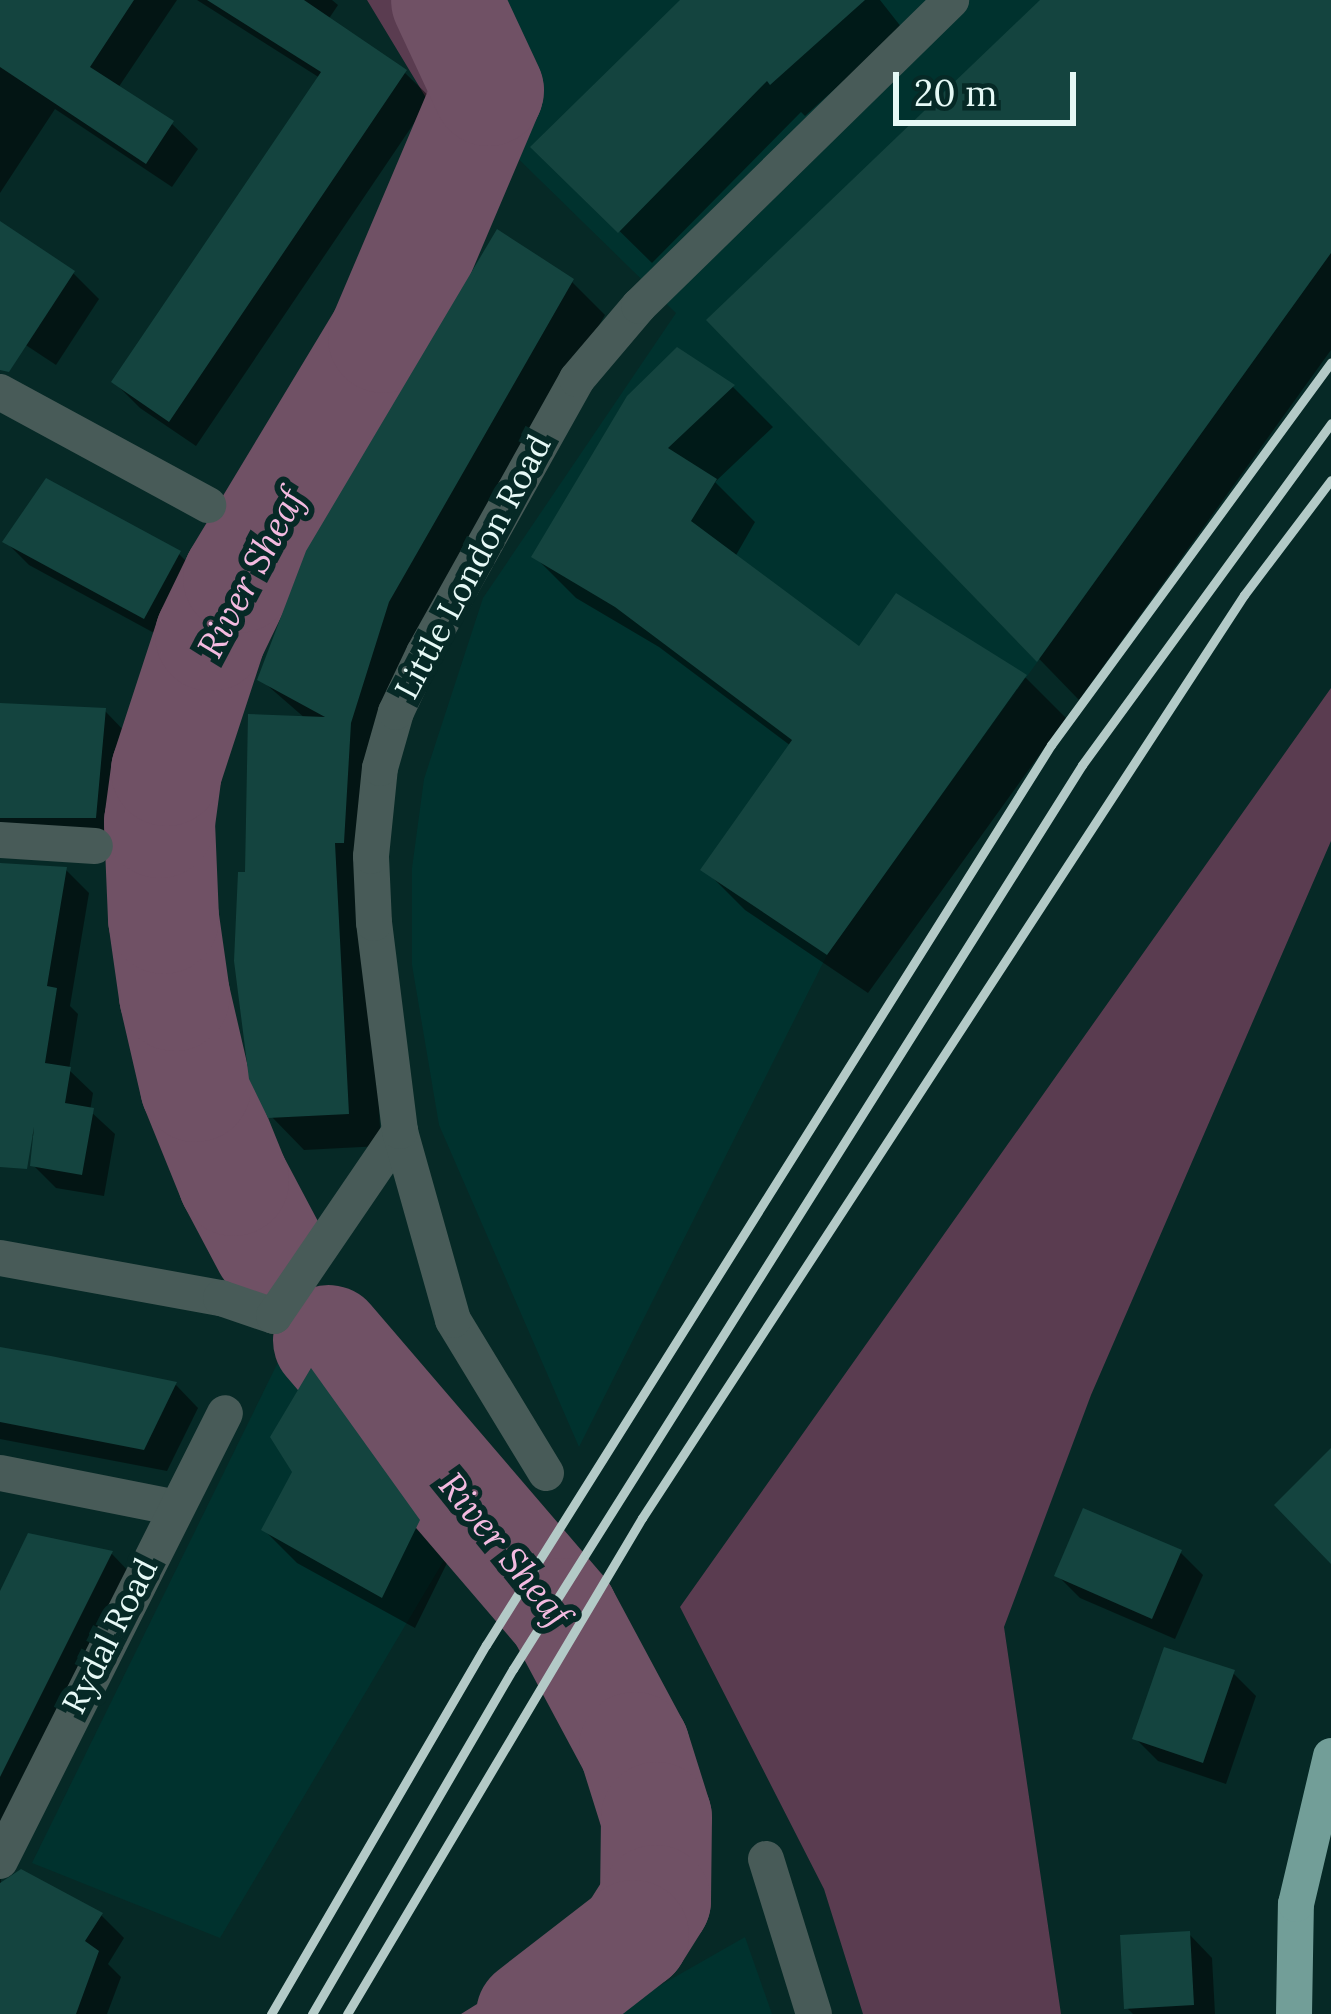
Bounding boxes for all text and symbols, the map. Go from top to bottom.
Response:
scale bar [899,48,1082,122]
text: 20 m [914,70,997,116]
street label: Little London Road [387,428,559,706]
water label: River Sheaf [188,481,314,665]
water label: River Sheaf [430,1464,580,1636]
street label: Rydal Road [54,1552,166,1720]

